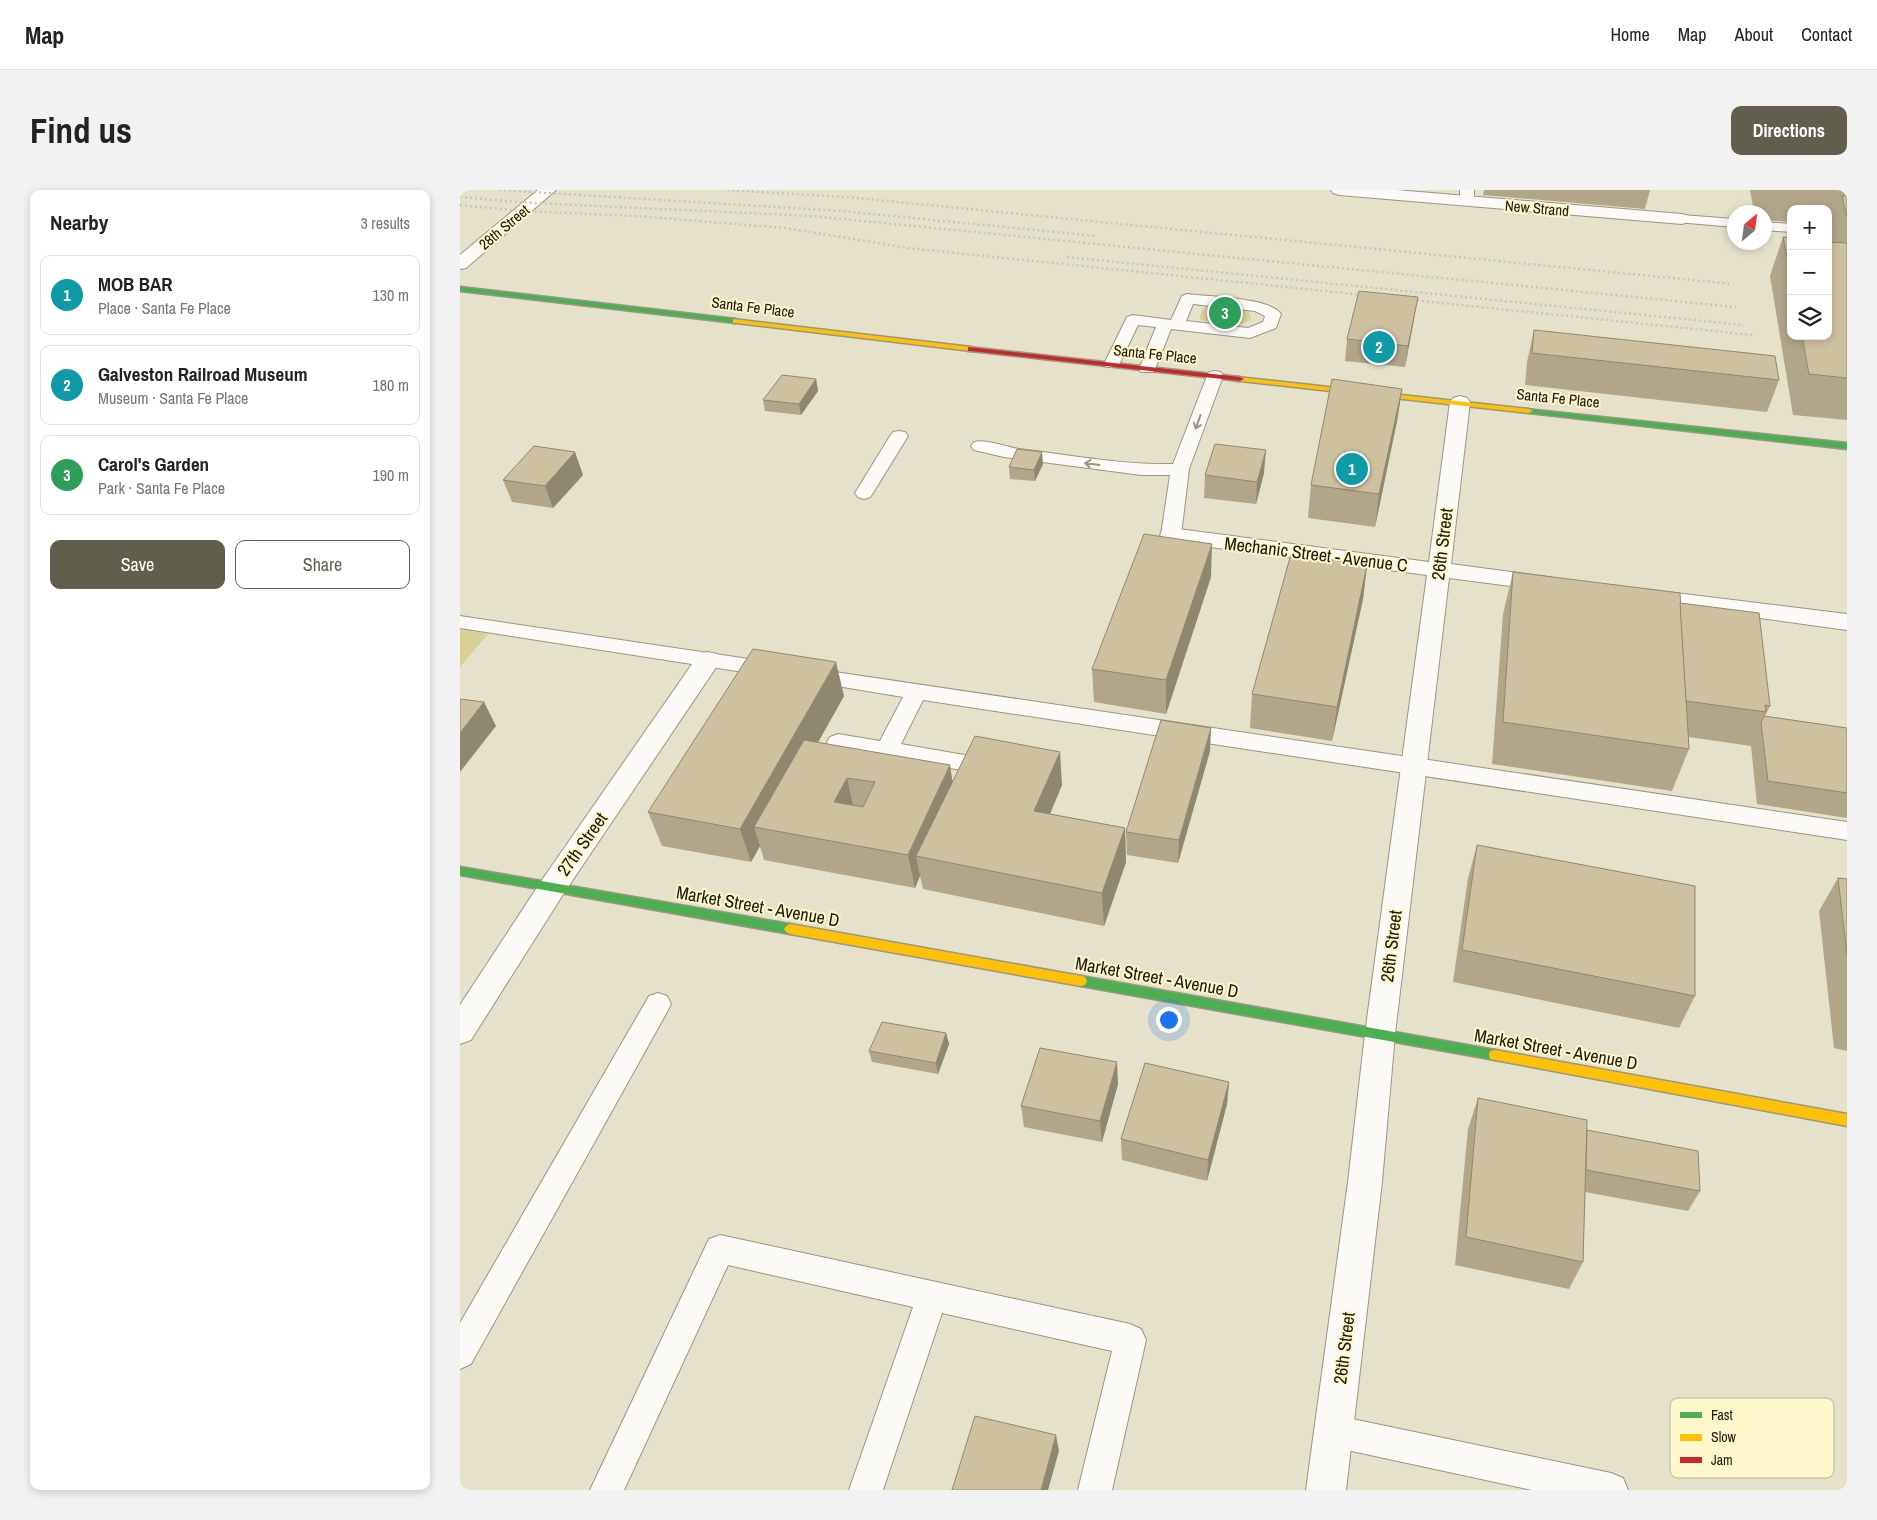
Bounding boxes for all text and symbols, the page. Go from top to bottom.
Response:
text: Map [25,19,64,51]
text: Home [1610,22,1650,47]
text: Map [1678,22,1707,47]
text: About [1735,22,1773,47]
text: Contact [1801,22,1852,47]
button: Directions [1731,106,1847,155]
text: Find us [30,107,132,154]
street label: New Strand [1504,195,1570,221]
street label: 28th Street [474,199,534,254]
north arrow [1727,205,1772,250]
map controls [1787,205,1832,340]
button: + [1787,205,1832,250]
text: Nearby [50,208,108,237]
text: 3 results [360,212,410,234]
button: − [1787,250,1832,295]
text: MOB BAR [98,271,172,297]
text: 1 [63,284,71,306]
text: 130 m [373,284,409,306]
street label: Santa Fe Place [710,291,796,323]
pin: 3 [1209,294,1241,332]
button: layers [1787,295,1832,340]
text: Place · Santa Fe Place [98,297,231,319]
pin: 2 [1363,328,1395,366]
street label: Santa Fe Place [1112,339,1198,369]
text: Galveston Railroad Museum [98,361,308,387]
text: 2 [63,374,71,396]
text: 180 m [373,374,409,396]
street label: Santa Fe Place [1515,383,1601,413]
text: Museum · Santa Fe Place [98,387,248,409]
one-way arrow [1193,414,1202,429]
pin: 1 [1336,450,1368,488]
text: Carol's Garden [98,451,209,477]
one-way arrow [1085,458,1101,468]
text: 3 [63,464,71,486]
text: 190 m [373,464,409,486]
text: Park · Santa Fe Place [98,477,225,499]
street label: 26th Street [1425,507,1459,581]
street label: Mechanic Street - Avenue C [1223,530,1409,578]
button: Save [50,540,225,589]
button: Share [235,540,410,589]
street label: 27th Street [551,807,613,881]
street label: Market Street - Avenue D [674,879,842,933]
street label: 26th Street [1374,909,1408,983]
street label: Market Street - Avenue D [1073,950,1241,1004]
your location [1156,1007,1182,1033]
street label: Market Street - Avenue D [1472,1022,1640,1076]
street label: 26th Street [1327,1311,1361,1385]
legend [1670,1398,1834,1478]
text: Fast [1711,1406,1733,1424]
text: Slow [1711,1428,1737,1446]
text: Jam [1711,1451,1733,1469]

